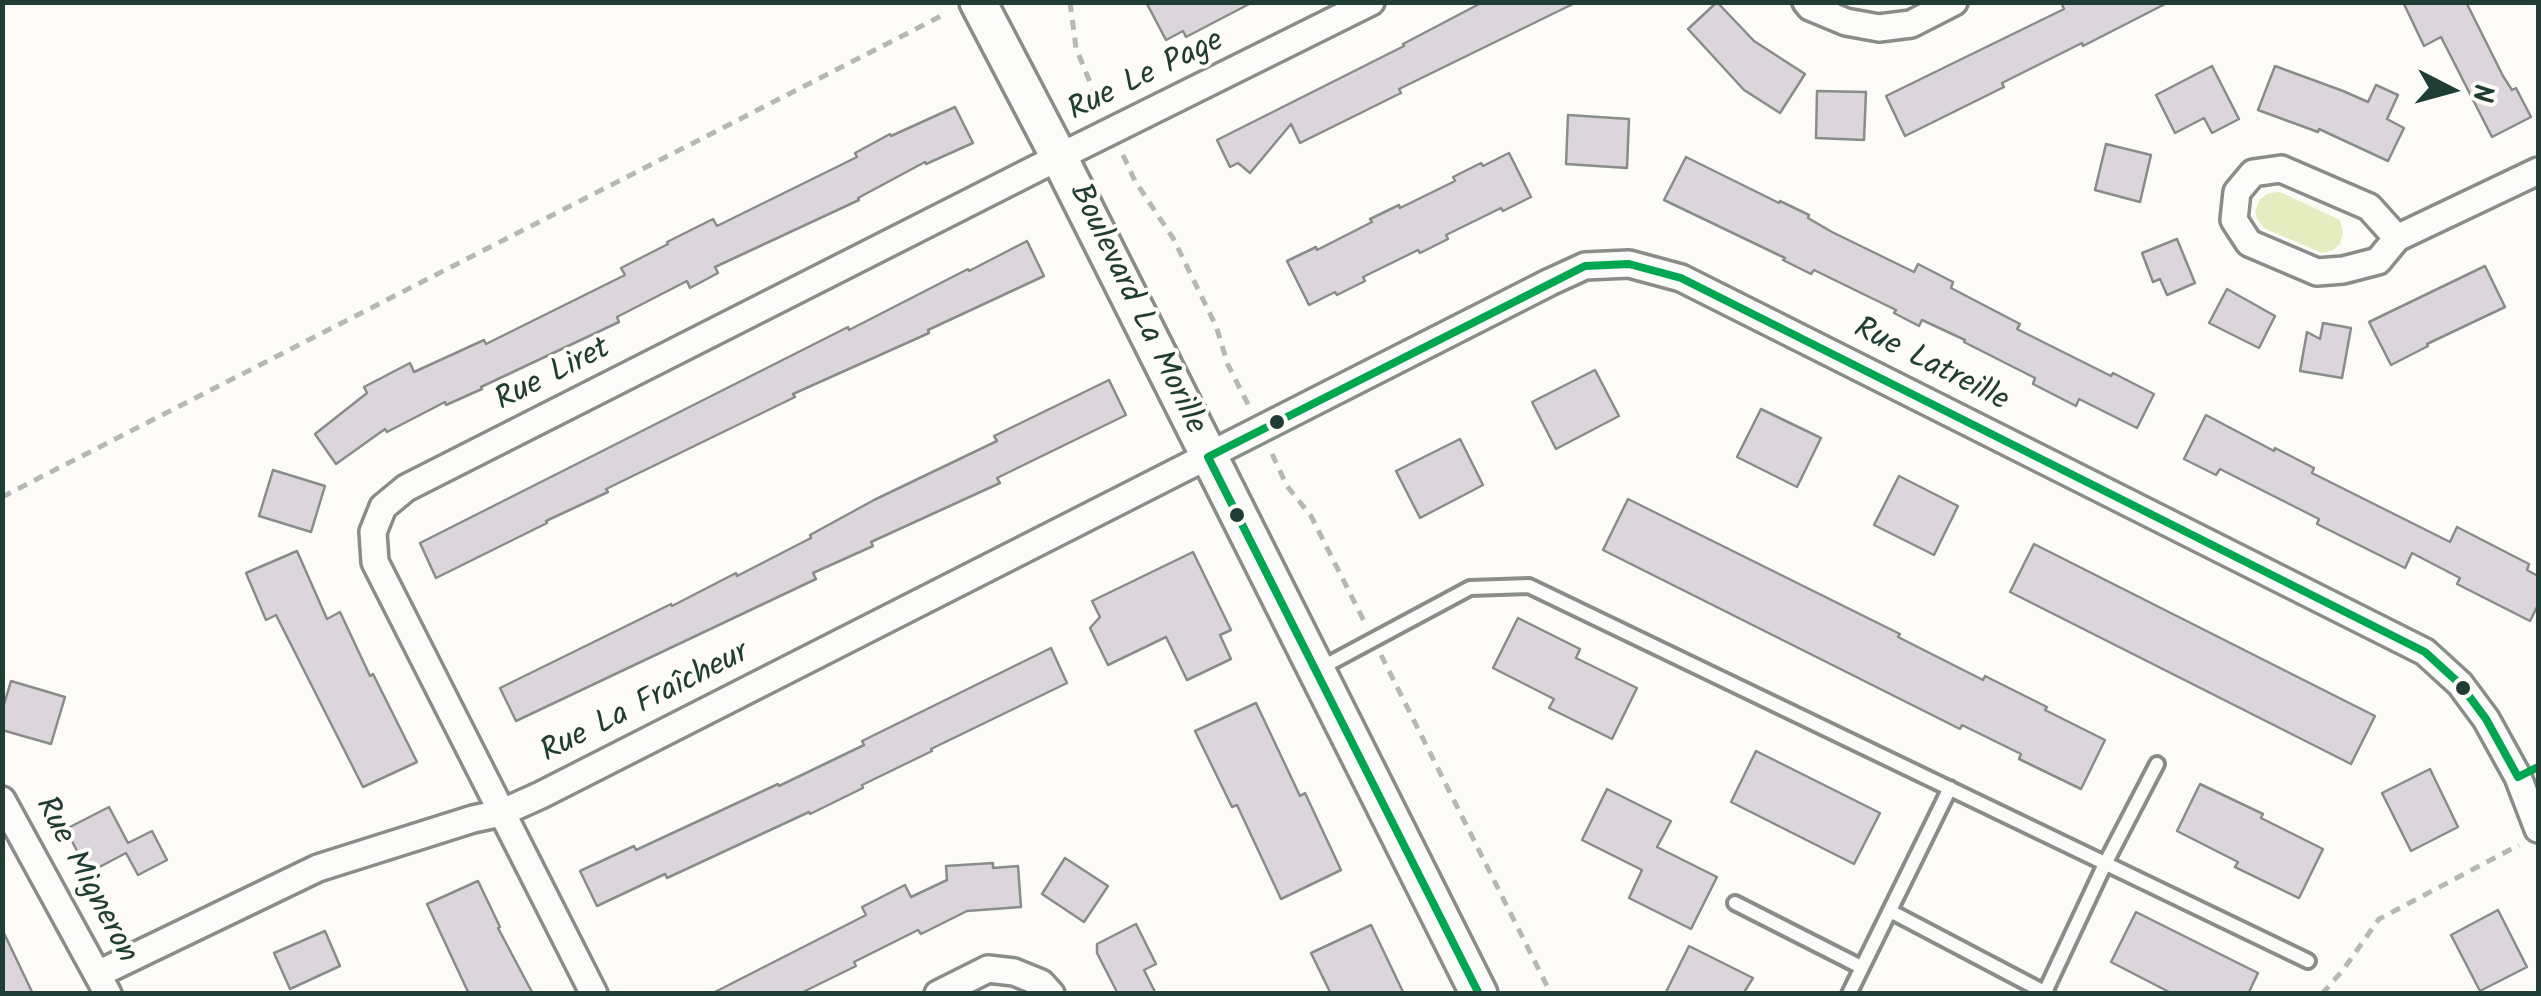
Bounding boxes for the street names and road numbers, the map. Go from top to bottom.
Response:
street label: Rue Le Page [1063,24,1231,132]
street label: Boulevard La Morille [1058,179,1212,441]
street label: Rue Latreille [1846,312,2014,422]
street label: Rue Liret [490,332,618,422]
street label: Rue La Fraîcheur [536,636,756,774]
street label: Rue Migneron [24,791,144,971]

